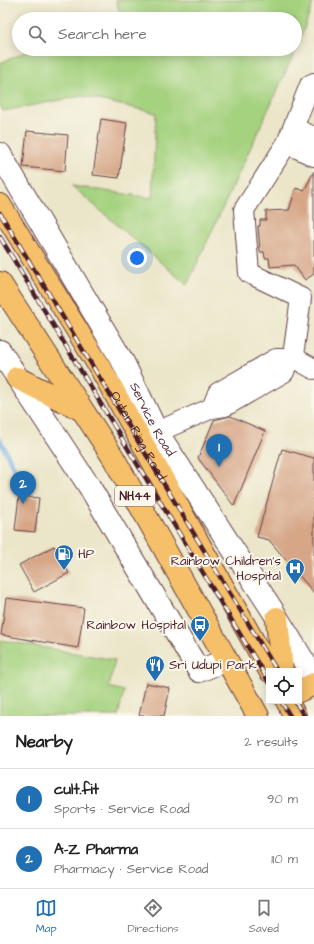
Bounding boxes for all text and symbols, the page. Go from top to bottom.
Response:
search box [12,12,302,56]
icon: search [26,23,48,45]
text: Search here [58,24,147,45]
your location [127,248,147,268]
street label: Service Road [125,379,180,460]
street label: Outer Ring Road [106,388,171,484]
pin: 1 [206,434,232,467]
pin: 2 [10,471,36,504]
road number: NH44 [115,486,155,506]
fuel station icon: HP [53,543,75,571]
place label: HP [78,545,95,563]
place label: Rainbow Children's Hospital [171,552,281,585]
hospital icon: Rainbow Children's Hospital [284,557,306,585]
bus stop icon: Rainbow Hospital [189,614,211,642]
place label: Rainbow Hospital [86,616,186,634]
restaurant icon: Sri Udupi Park [144,654,166,682]
place label: Sri Udupi Park [169,656,257,674]
map controls [266,668,302,704]
button: locate [266,668,302,704]
text: Nearby [16,730,73,754]
text: 2 results [244,733,298,751]
text: cult.fit [54,779,99,800]
text: 1 [28,790,30,808]
text: 90 m [267,790,298,808]
text: Sports · Service Road [54,800,190,818]
text: A-Z Pharma [54,839,138,860]
text: 2 [25,850,33,868]
text: 110 m [271,850,298,868]
text: Pharmacy · Service Road [54,860,208,878]
tab: Map [35,897,57,936]
tab: Directions [127,897,179,936]
tab: Saved [249,897,279,936]

